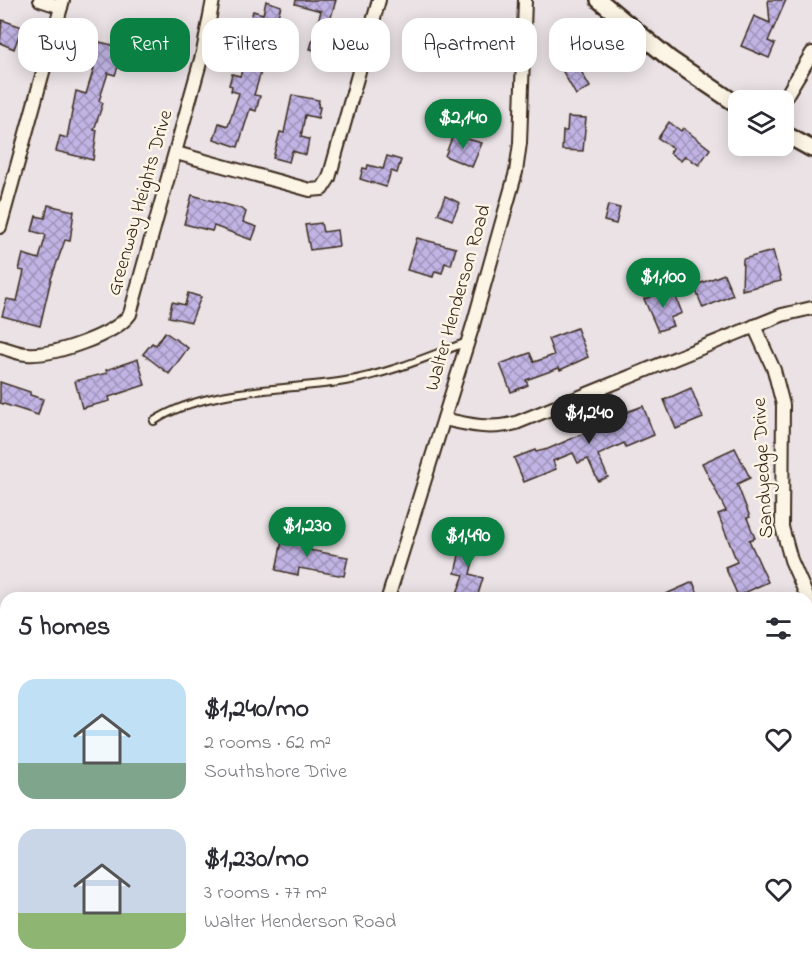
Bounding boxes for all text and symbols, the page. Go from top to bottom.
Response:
chip: Buy [18,18,98,72]
chip: Rent [110,18,190,72]
chip: Filters [202,18,299,72]
chip: New [311,18,390,72]
chip: Apartment [402,18,537,72]
chip: House [549,18,646,72]
map controls [728,90,794,156]
button: layers [728,90,794,156]
pin: $2,140 [414,99,512,150]
text: $2,140 [439,104,487,133]
street label: Greenway Heights Drive [101,107,182,300]
street label: Walter Henderson Road [419,202,499,394]
pin: $1,100 [614,258,712,309]
text: $1,100 [640,263,686,292]
pin: $1,240 [540,394,638,445]
street label: Sandyedge Drive [746,397,783,539]
text: $1,240 [565,399,613,428]
pin: $1,230 [258,507,356,558]
text: $1,230 [283,512,331,541]
pin: $1,490 [419,517,517,568]
text: $1,490 [446,522,490,551]
text: 5 homes [18,609,110,647]
icon: filters [762,612,795,645]
text: $1,240/mo [204,691,309,729]
icon: home [66,703,138,775]
icon: heart [762,723,795,756]
text: 2 rooms · 62 m² [204,729,331,758]
text: Southshore Drive [204,758,347,787]
text: $1,230/mo [204,841,309,879]
icon: home [66,853,138,925]
icon: heart [762,873,795,906]
text: 3 rooms · 77 m² [204,879,327,908]
text: Walter Henderson Road [204,908,396,937]

